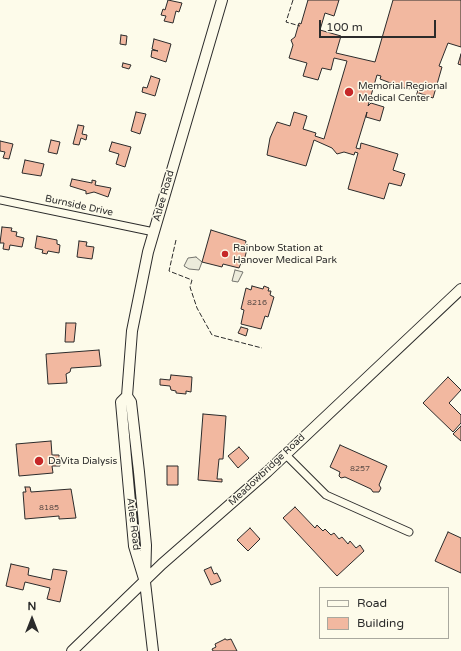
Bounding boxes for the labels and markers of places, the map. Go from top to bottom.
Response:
place label: Memorial Regional Medical Center [358,80,447,104]
marker: Memorial Regional Medical Center [343,86,355,98]
place label: Rainbow Station at Hanover Medical Park [233,242,337,266]
marker: Rainbow Station at Hanover Medical Park [220,249,230,259]
marker: DaVita Dialysis [33,455,45,467]
place label: DaVita Dialysis [48,455,117,467]

